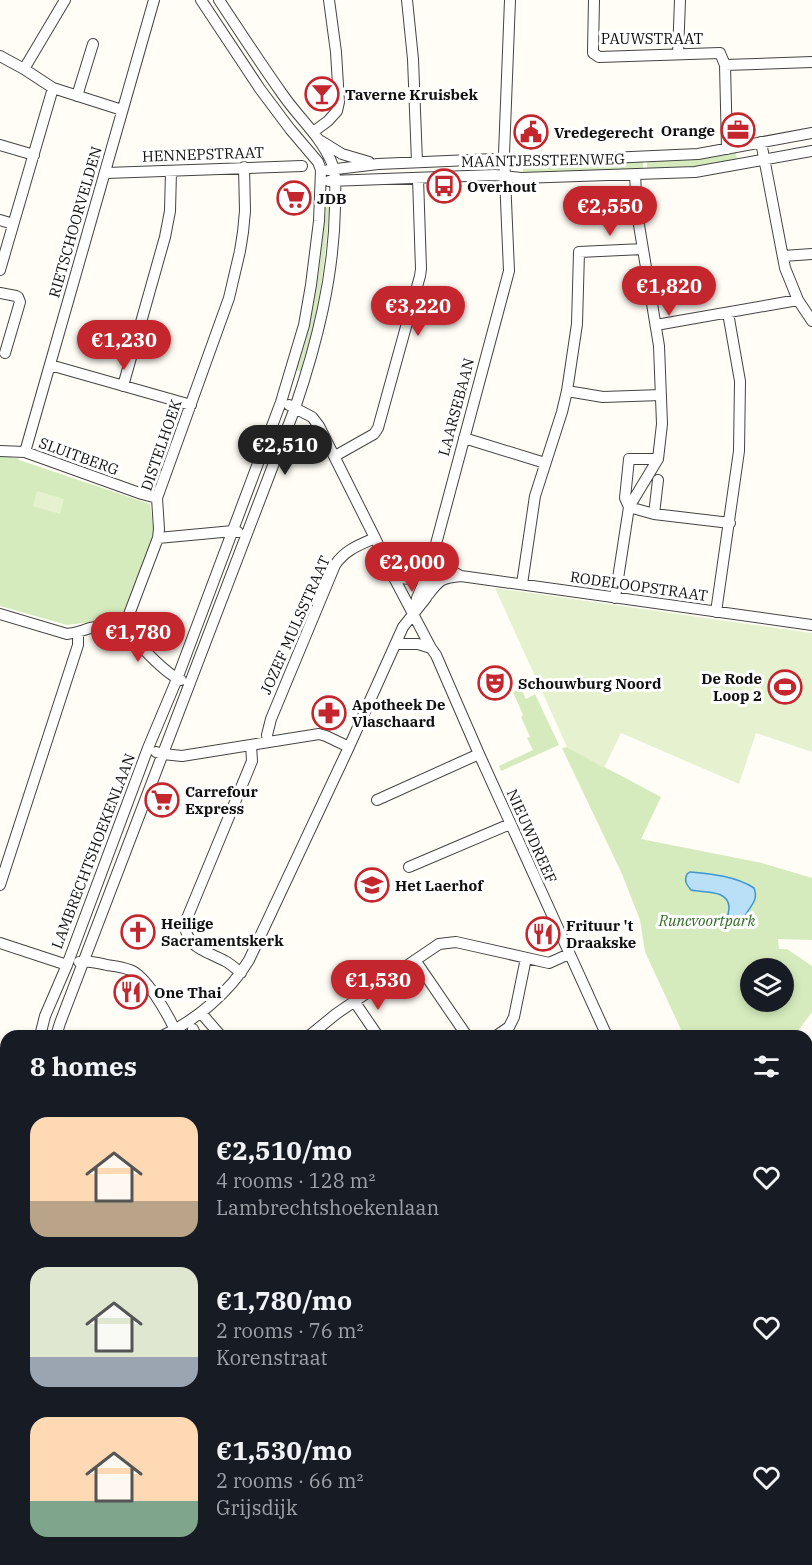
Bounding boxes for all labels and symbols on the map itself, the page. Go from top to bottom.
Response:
street label: PAUWSTRAAT [601,29,703,48]
bar icon: Taverne Kruisbek [304,76,340,112]
place label: Taverne Kruisbek [345,85,479,104]
office icon: Orange [720,112,756,148]
public building icon: Vredegerecht [513,114,549,150]
place label: Orange [661,121,715,140]
place label: Vredegerecht [554,123,654,142]
street label: HENNEPSTRAAT [142,142,265,166]
street label: RIETSCHOORVELDEN [44,144,106,300]
street label: MAANTJESSTEENWEG [461,149,625,171]
bus stop icon: Overhout [426,168,462,204]
place label: Overhout [467,177,537,196]
supermarket icon: JDB [276,180,312,216]
pin: €2,550 [561,186,659,237]
place label: JDB [317,189,347,208]
pin: €1,820 [620,266,718,317]
pin: €3,220 [369,286,467,337]
pin: €1,230 [75,320,173,371]
street label: LAARSEBAAN [434,356,478,458]
street label: DISTELHOEK [136,396,186,493]
pin: €2,510 [236,425,334,476]
street label: SLUITBERG [36,433,122,479]
pin: €2,000 [363,542,461,593]
street label: JOZEF MULSSTRAAT [256,553,334,697]
street label: RODELOOPSTRAAT [569,567,709,605]
pin: €1,780 [89,612,187,663]
theatre icon: Schouwburg Noord [477,665,513,701]
place label: De Rode Loop 2 [701,669,762,705]
sports icon: De Rode Loop 2 [767,669,803,705]
place label: Schouwburg Noord [518,674,662,693]
pharmacy icon: Apotheek De Vlaschaard [311,695,347,731]
place label: Apotheek De Vlaschaard [352,695,446,731]
street label: LAMBRECHTSHOEKENLAAN [47,751,139,951]
supermarket icon: Carrefour Express [144,782,180,818]
place label: Carrefour Express [185,782,258,818]
street label: NIEUWDREEF [503,786,561,886]
school or university icon: Het Laerhof [354,867,390,903]
place label: Het Laerhof [395,876,484,895]
park label: Runcvoortpark [658,911,755,930]
church icon: Heilige Sacramentskerk [120,914,156,950]
place label: Heilige Sacramentskerk [161,914,284,950]
restaurant icon: Frituur 't Draakske [525,916,561,952]
place label: Frituur 't Draakske [566,916,636,952]
pin: €1,530 [329,960,427,1011]
restaurant icon: One Thai [113,974,149,1010]
place label: One Thai [154,983,221,1002]

